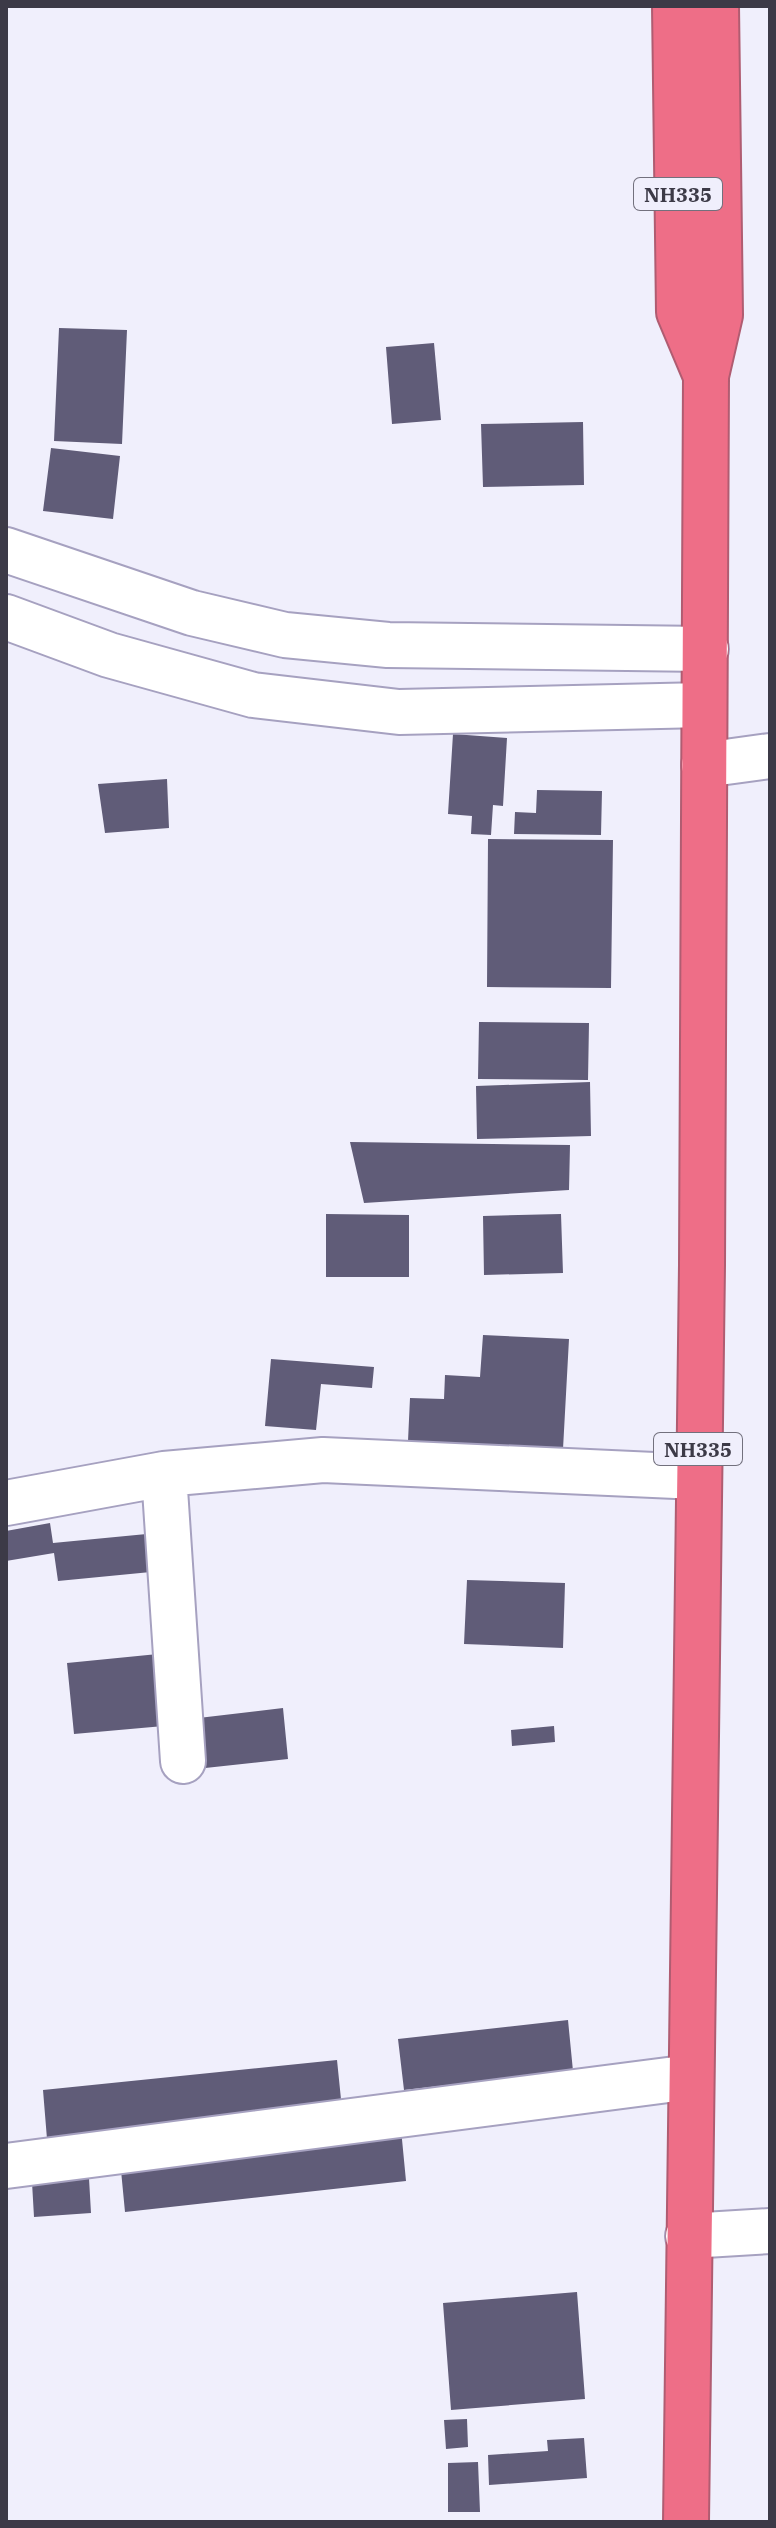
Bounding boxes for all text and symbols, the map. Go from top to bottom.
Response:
road number: NH335 [634,178,722,210]
road number: NH335 [654,1433,742,1465]

